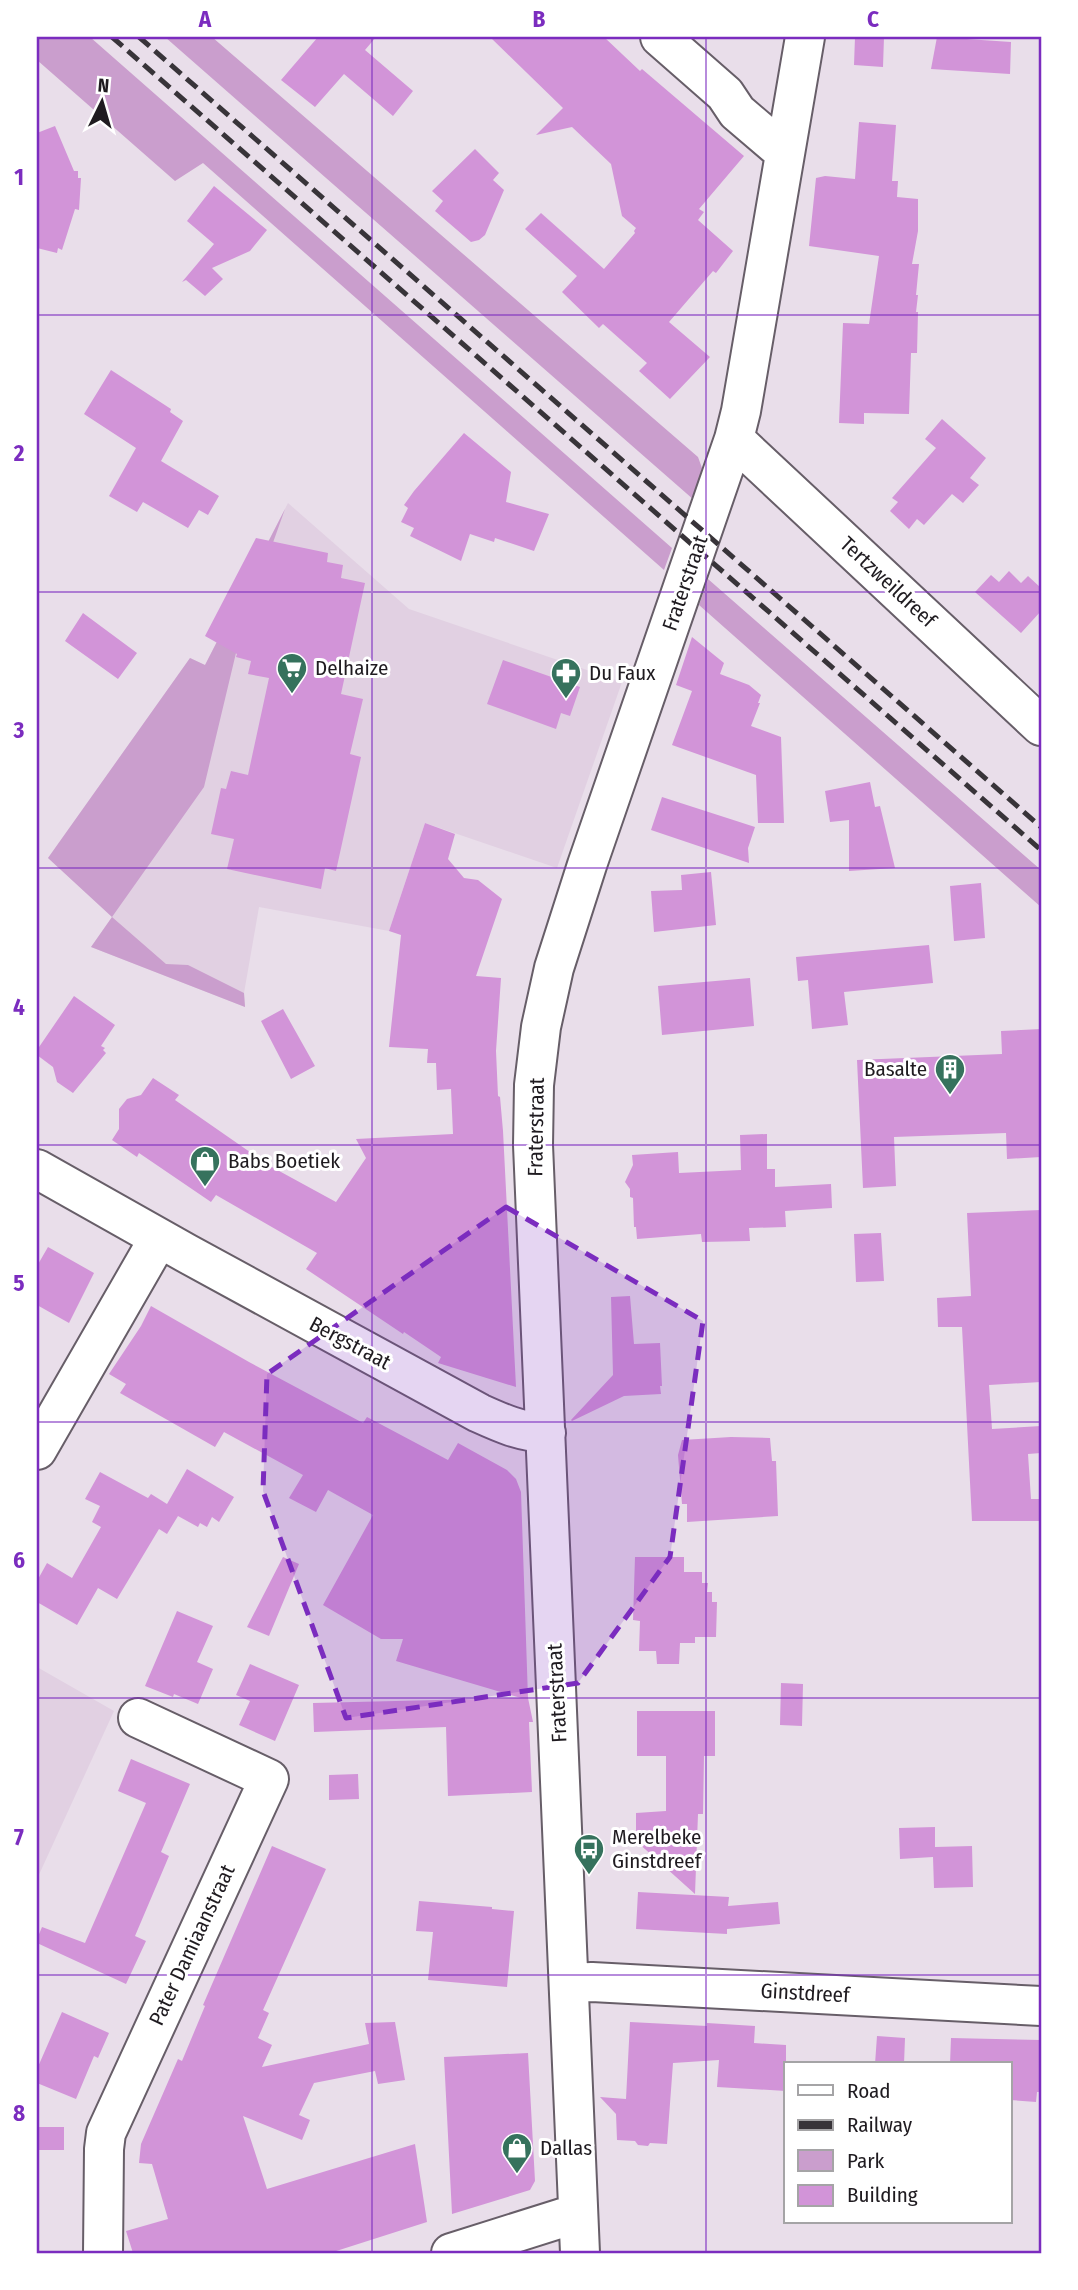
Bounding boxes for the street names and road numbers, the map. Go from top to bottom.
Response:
street label: Tertzweildreef [835,531,942,634]
street label: Fraterstraat [657,532,713,634]
street label: Fraterstraat [522,1077,550,1177]
street label: Bergstraat [305,1311,395,1375]
street label: Fraterstraat [541,1643,573,1743]
street label: Pater Damiaanstraat [143,1860,241,2030]
street label: Ginstdreef [760,1978,852,2008]

